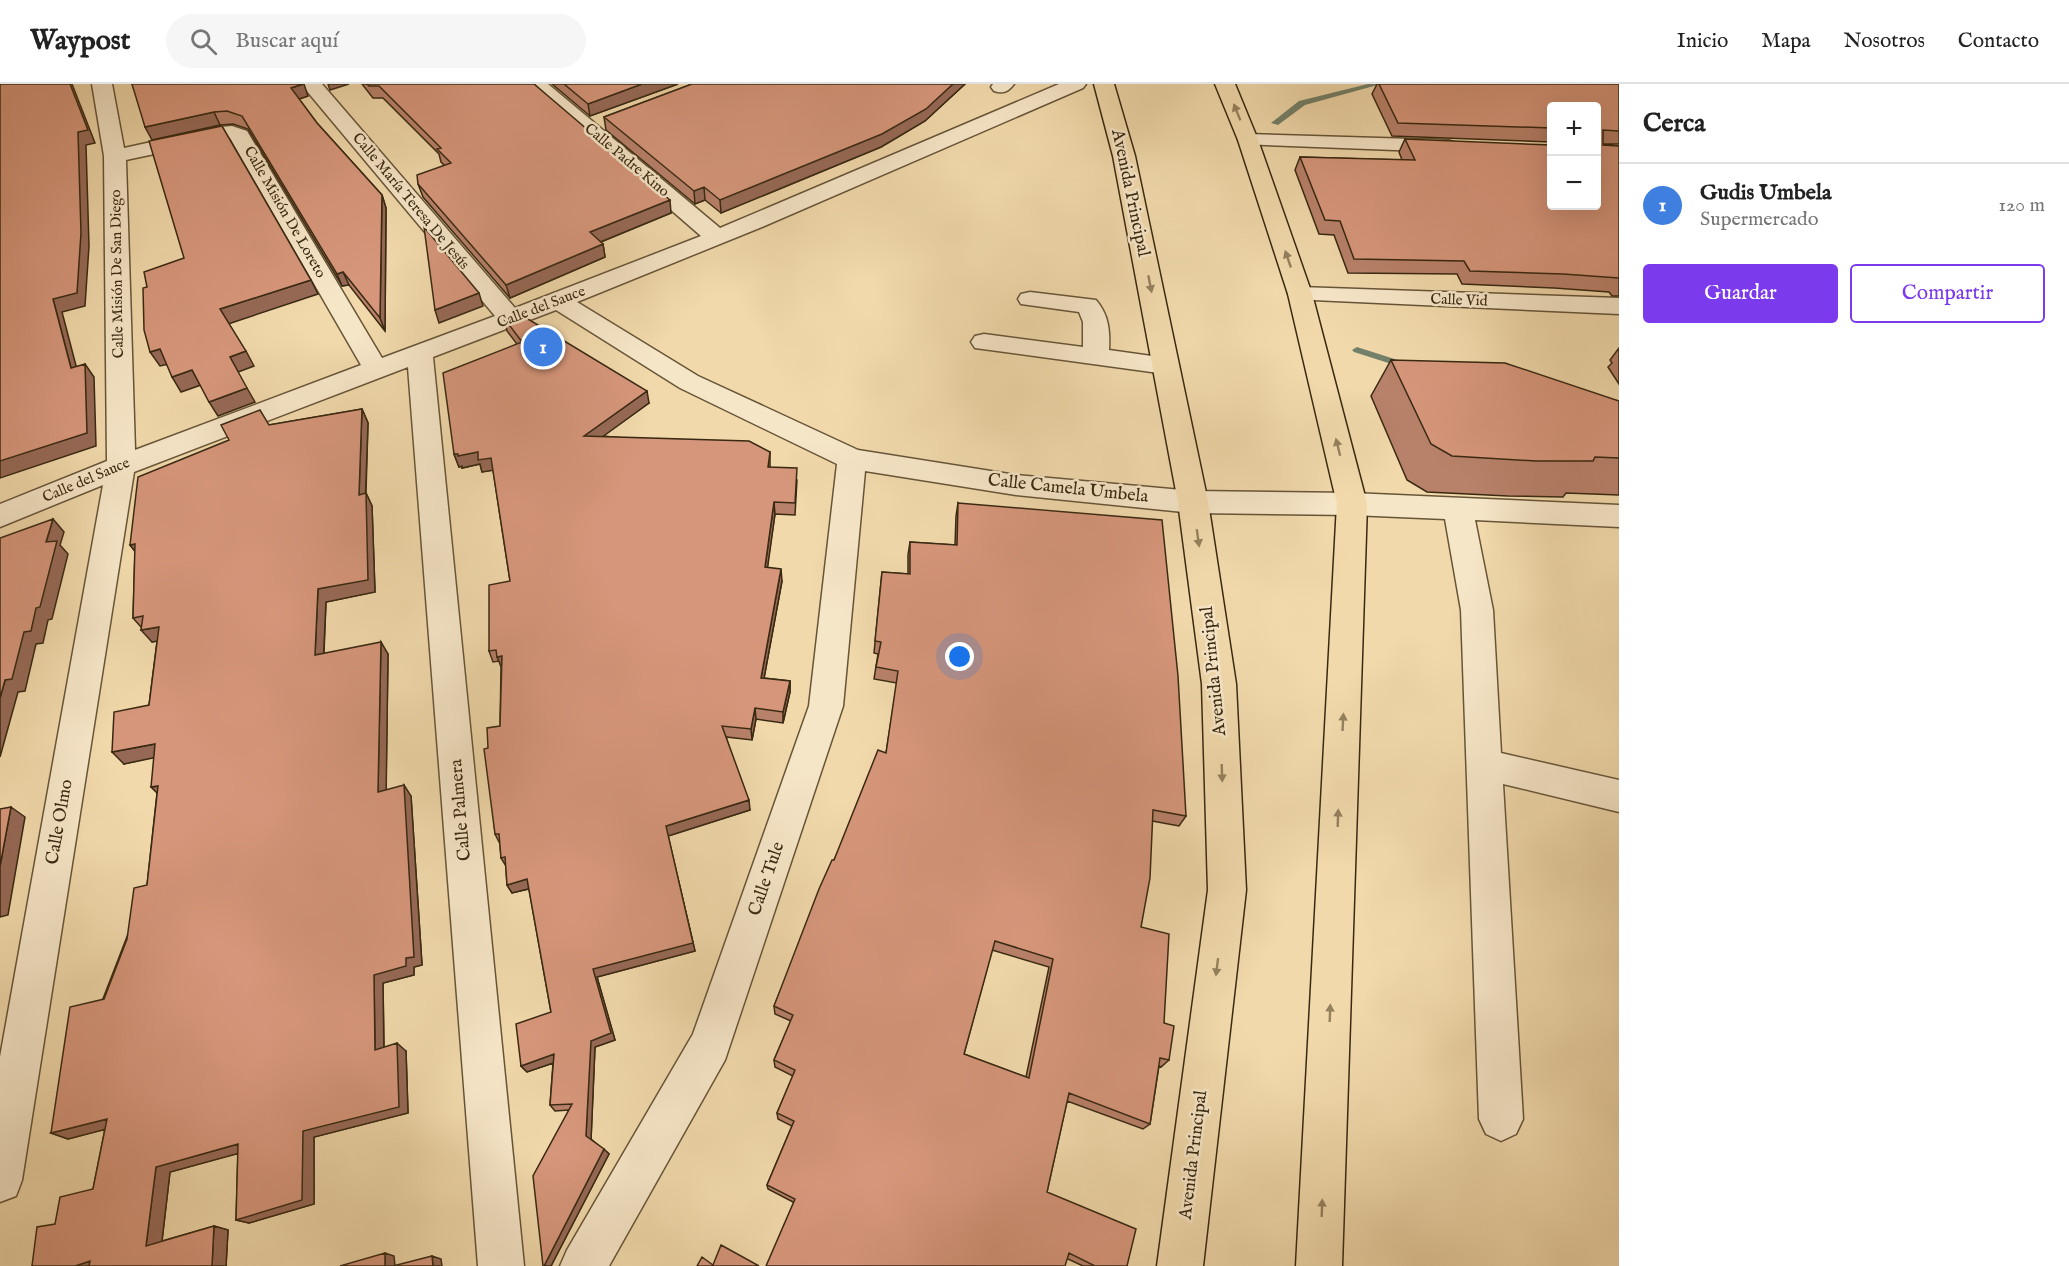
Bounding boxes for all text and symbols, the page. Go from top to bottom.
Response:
search box [166,14,586,68]
text: Waypost [30,24,130,59]
icon: search [187,25,220,58]
text: Buscar aquí [235,27,339,55]
text: Inicio [1677,28,1728,55]
text: Mapa [1761,28,1811,55]
text: Nosotros [1844,28,1925,55]
text: Contacto [1958,28,2039,55]
map controls [1547,102,1601,210]
button: + [1547,102,1601,156]
one-way arrow [1231,103,1241,121]
text: Cerca [1643,107,1705,140]
street label: Calle Padre Kino [581,119,673,201]
street label: Avenida Principal [1105,126,1155,259]
street label: Calle María Teresa De Jesús [348,129,474,273]
street label: Calle Misión De Loreto [240,143,330,281]
button: − [1547,156,1601,210]
text: Gudis Umbela [1700,179,1831,207]
street label: Calle Misión De San Diego [106,189,128,359]
text: 1 [1659,193,1666,218]
text: 120 m [1999,193,2045,218]
text: Supermercado [1700,207,1819,232]
one-way arrow [1282,250,1292,268]
button: Guardar [1643,264,1838,323]
button: Compartir [1850,264,2045,323]
one-way arrow [1145,275,1155,294]
street label: Calle del Sauce [494,281,588,333]
street label: Calle Vid [1430,290,1489,311]
pin: 1 [524,324,562,370]
one-way arrow [1332,438,1342,456]
street label: Calle del Sauce [39,453,133,507]
street label: Calle Camela Umbela [987,469,1150,509]
one-way arrow [1194,528,1203,547]
street label: Avenida Principal [1196,605,1232,738]
your location [945,642,974,671]
one-way arrow [1338,713,1347,732]
street label: Calle Palmera [445,758,477,862]
one-way arrow [1218,764,1227,783]
street label: Calle Olmo [41,777,79,866]
one-way arrow [1334,808,1343,827]
street label: Calle Tule [744,839,790,919]
one-way arrow [1213,958,1222,977]
one-way arrow [1325,1003,1335,1022]
street label: Avenida Principal [1175,1089,1213,1222]
one-way arrow [1317,1198,1326,1217]

